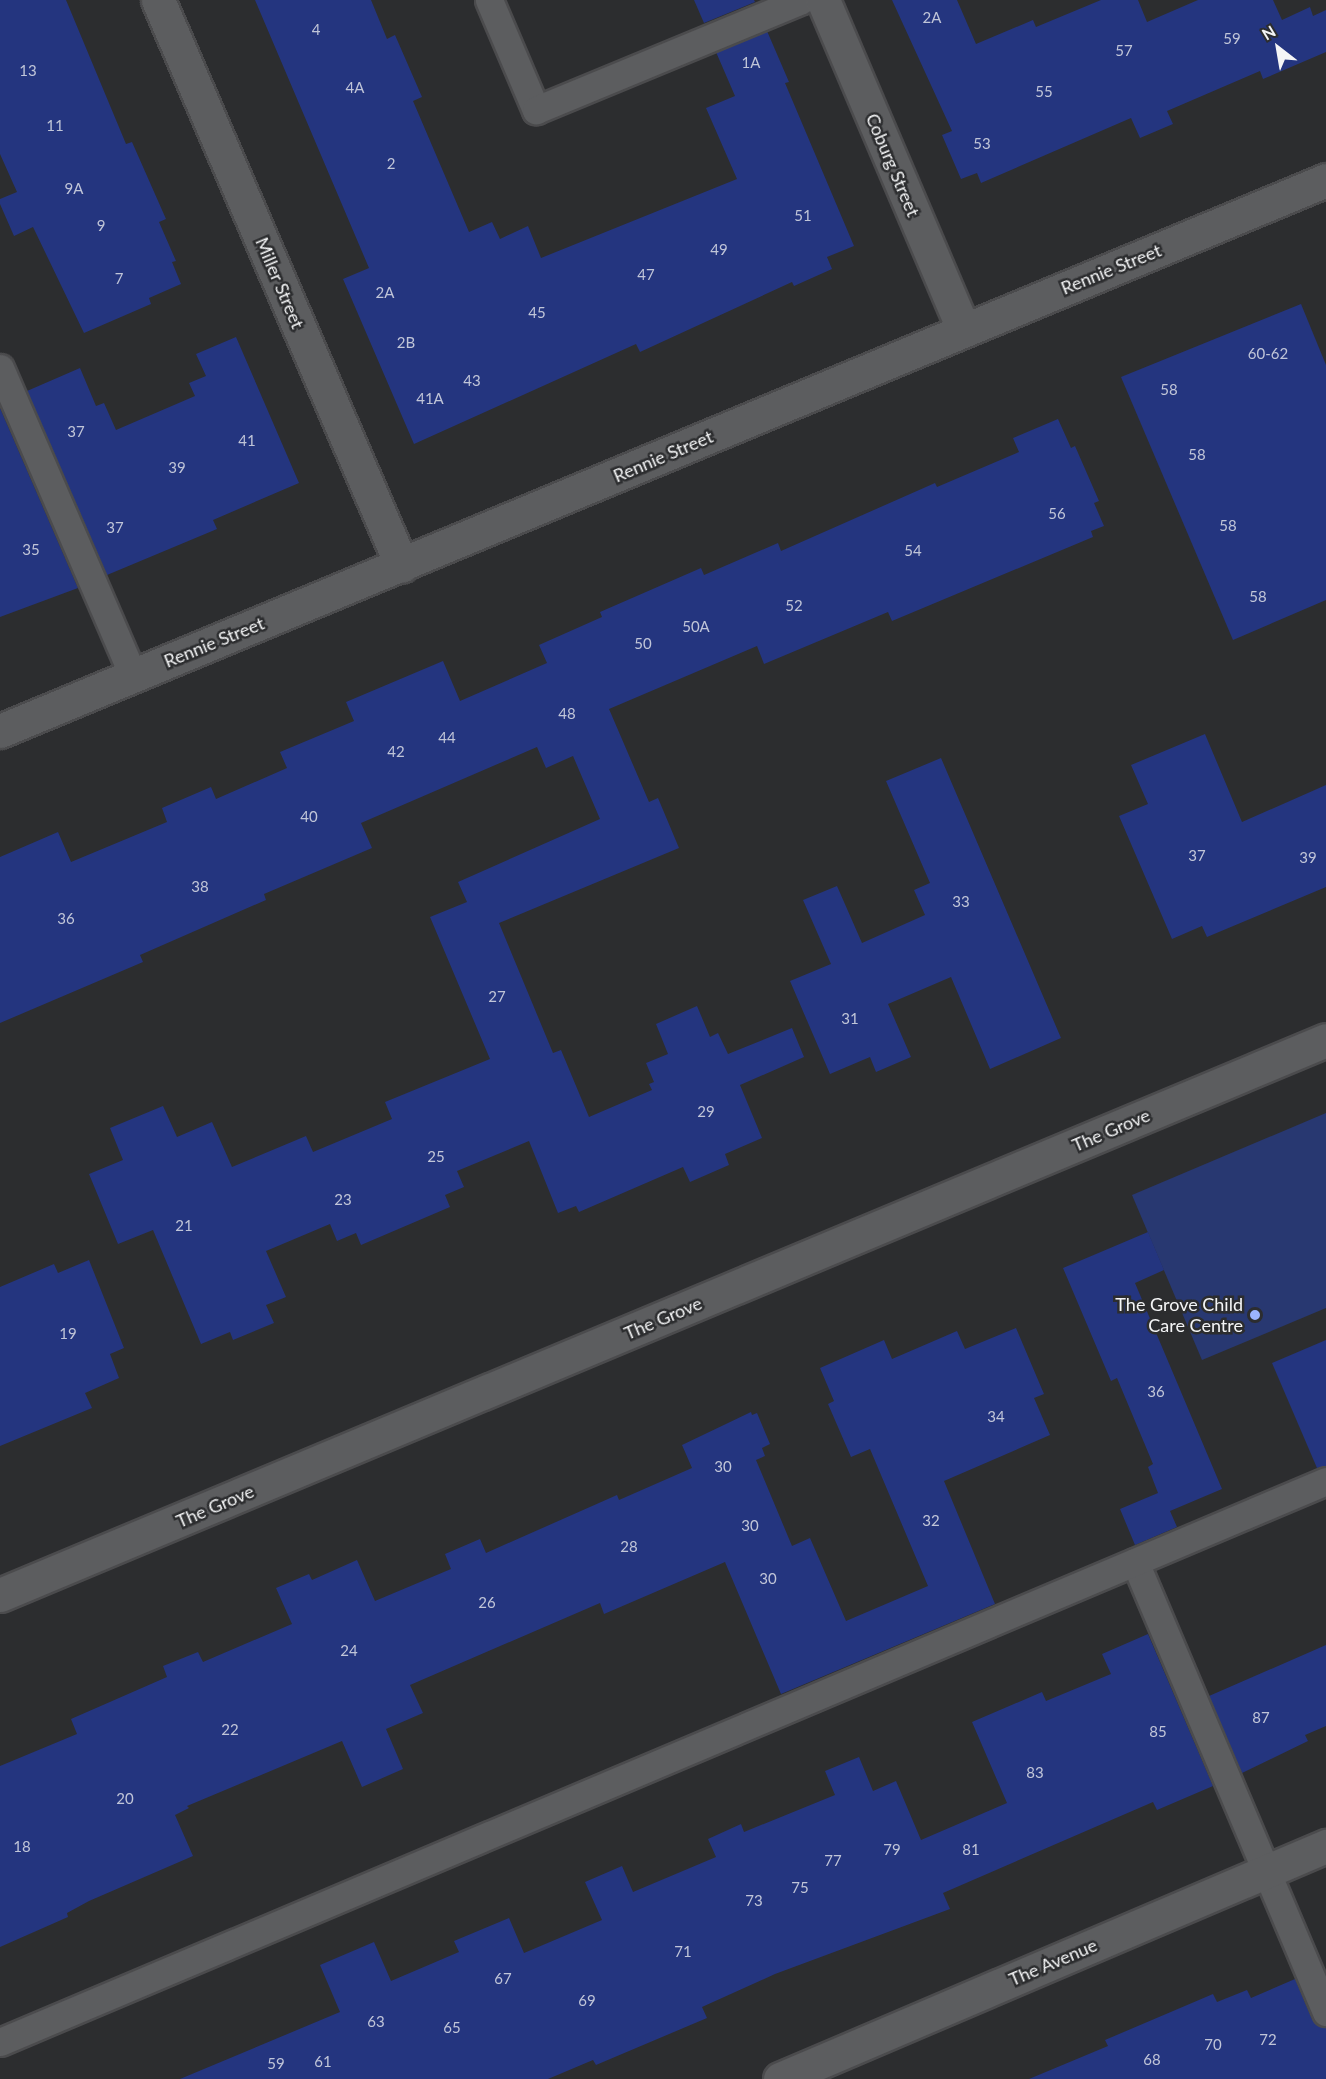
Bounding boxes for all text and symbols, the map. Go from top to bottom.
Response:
house number: 2A [923,9,941,27]
north arrow [1248,18,1308,78]
house number: 4 [312,21,320,39]
text: N [1258,21,1279,43]
house number: 59 [1223,30,1241,48]
house number: 57 [1115,42,1133,60]
house number: 1A [742,54,760,72]
house number: 13 [19,62,37,80]
house number: 4A [346,79,364,97]
house number: 55 [1035,83,1053,101]
street label: Coburg Street [862,110,924,220]
house number: 11 [46,117,64,135]
house number: 53 [973,135,991,153]
house number: 2 [387,155,395,173]
house number: 9A [65,180,83,198]
house number: 51 [794,207,812,225]
house number: 9 [97,217,105,235]
street label: Miller Street [251,234,309,332]
street label: Rennie Street [1058,239,1164,299]
house number: 49 [710,241,728,259]
house number: 47 [637,266,655,284]
house number: 7 [115,270,123,288]
house number: 2A [376,284,394,302]
house number: 45 [528,304,546,322]
house number: 2B [397,334,415,352]
house number: 60-62 [1248,345,1288,363]
house number: 43 [463,372,481,390]
house number: 58 [1160,381,1178,399]
house number: 41A [416,390,444,408]
house number: 37 [67,423,85,441]
street label: Rennie Street [610,425,716,487]
house number: 41 [238,432,256,450]
house number: 58 [1188,446,1206,464]
house number: 39 [168,459,186,477]
house number: 56 [1048,505,1066,523]
house number: 58 [1219,517,1237,535]
house number: 37 [106,519,124,537]
house number: 35 [22,541,40,559]
house number: 54 [904,542,922,560]
house number: 58 [1249,588,1267,606]
house number: 52 [785,597,803,615]
street label: Rennie Street [161,612,267,672]
house number: 50A [682,618,710,636]
house number: 50 [634,635,652,653]
house number: 48 [558,705,576,723]
house number: 44 [438,729,456,747]
house number: 42 [387,743,405,761]
house number: 40 [300,808,318,826]
house number: 37 [1188,847,1206,865]
house number: 39 [1299,849,1317,867]
house number: 38 [191,878,209,896]
house number: 33 [952,893,970,911]
house number: 36 [57,910,75,928]
house number: 27 [488,988,506,1006]
house number: 31 [841,1010,859,1028]
house number: 29 [697,1103,715,1121]
street label: The Grove [1069,1104,1153,1156]
house number: 25 [427,1148,445,1166]
house number: 23 [334,1191,352,1209]
house number: 21 [175,1217,193,1235]
street label: The Grove [621,1292,705,1344]
place label: The Grove Child Care Centre [1115,1294,1243,1336]
marker: The Grove Child Care Centre [1248,1308,1262,1322]
house number: 19 [59,1325,77,1343]
house number: 36 [1147,1383,1165,1401]
house number: 34 [987,1408,1005,1426]
house number: 30 [714,1458,732,1476]
street label: The Grove [173,1480,257,1532]
house number: 32 [922,1512,940,1530]
house number: 30 [741,1517,759,1535]
house number: 28 [620,1538,638,1556]
house number: 30 [759,1570,777,1588]
house number: 26 [478,1594,496,1612]
house number: 24 [340,1642,358,1660]
house number: 87 [1252,1709,1270,1727]
house number: 22 [221,1721,239,1739]
house number: 85 [1149,1723,1167,1741]
house number: 83 [1026,1764,1044,1782]
house number: 20 [116,1790,134,1808]
house number: 18 [13,1838,31,1856]
house number: 79 [883,1841,901,1859]
house number: 81 [962,1841,980,1859]
house number: 77 [824,1852,842,1870]
house number: 75 [791,1879,809,1897]
house number: 73 [745,1892,763,1910]
street label: The Avenue [1005,1934,1101,1990]
house number: 71 [674,1943,692,1961]
house number: 67 [494,1970,512,1988]
house number: 69 [578,1992,596,2010]
house number: 63 [367,2013,385,2031]
house number: 65 [443,2019,461,2037]
house number: 72 [1259,2031,1277,2049]
house number: 70 [1204,2036,1222,2054]
house number: 68 [1143,2051,1161,2069]
house number: 61 [314,2053,332,2071]
house number: 59 [267,2055,285,2073]

